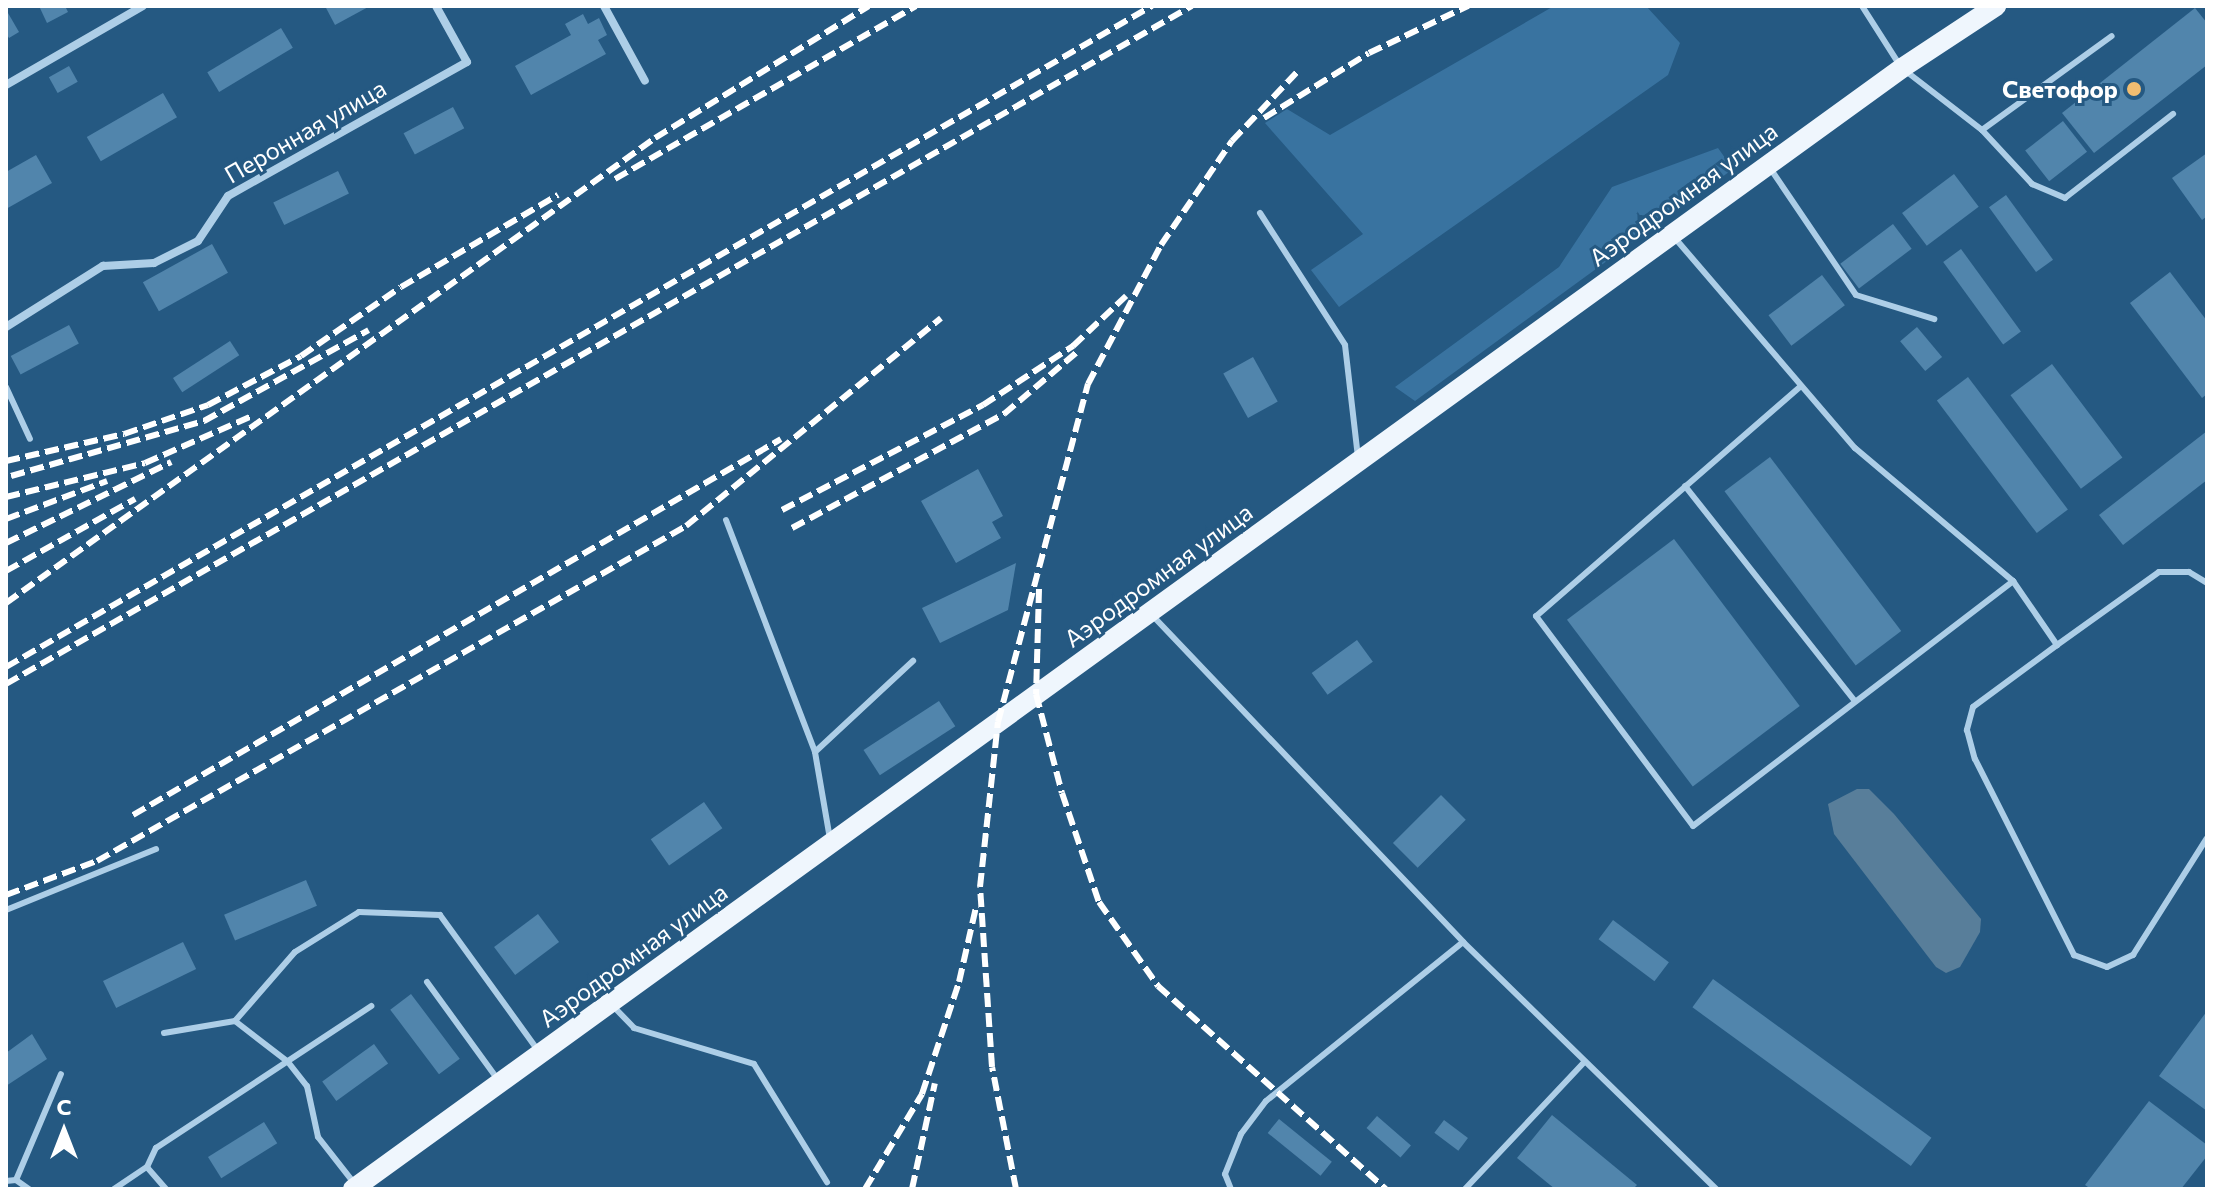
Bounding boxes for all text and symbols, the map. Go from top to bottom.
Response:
street label: Перонная улица [219,73,391,189]
place label: Светофор [2002,75,2118,103]
marker: Светофор [2125,80,2143,98]
street label: Аэродромная улица [1583,116,1783,272]
street label: Аэродромная улица [1058,497,1258,653]
street label: Аэродромная улица [533,877,733,1033]
north arrow [24,1091,104,1171]
text: С [56,1093,72,1120]

